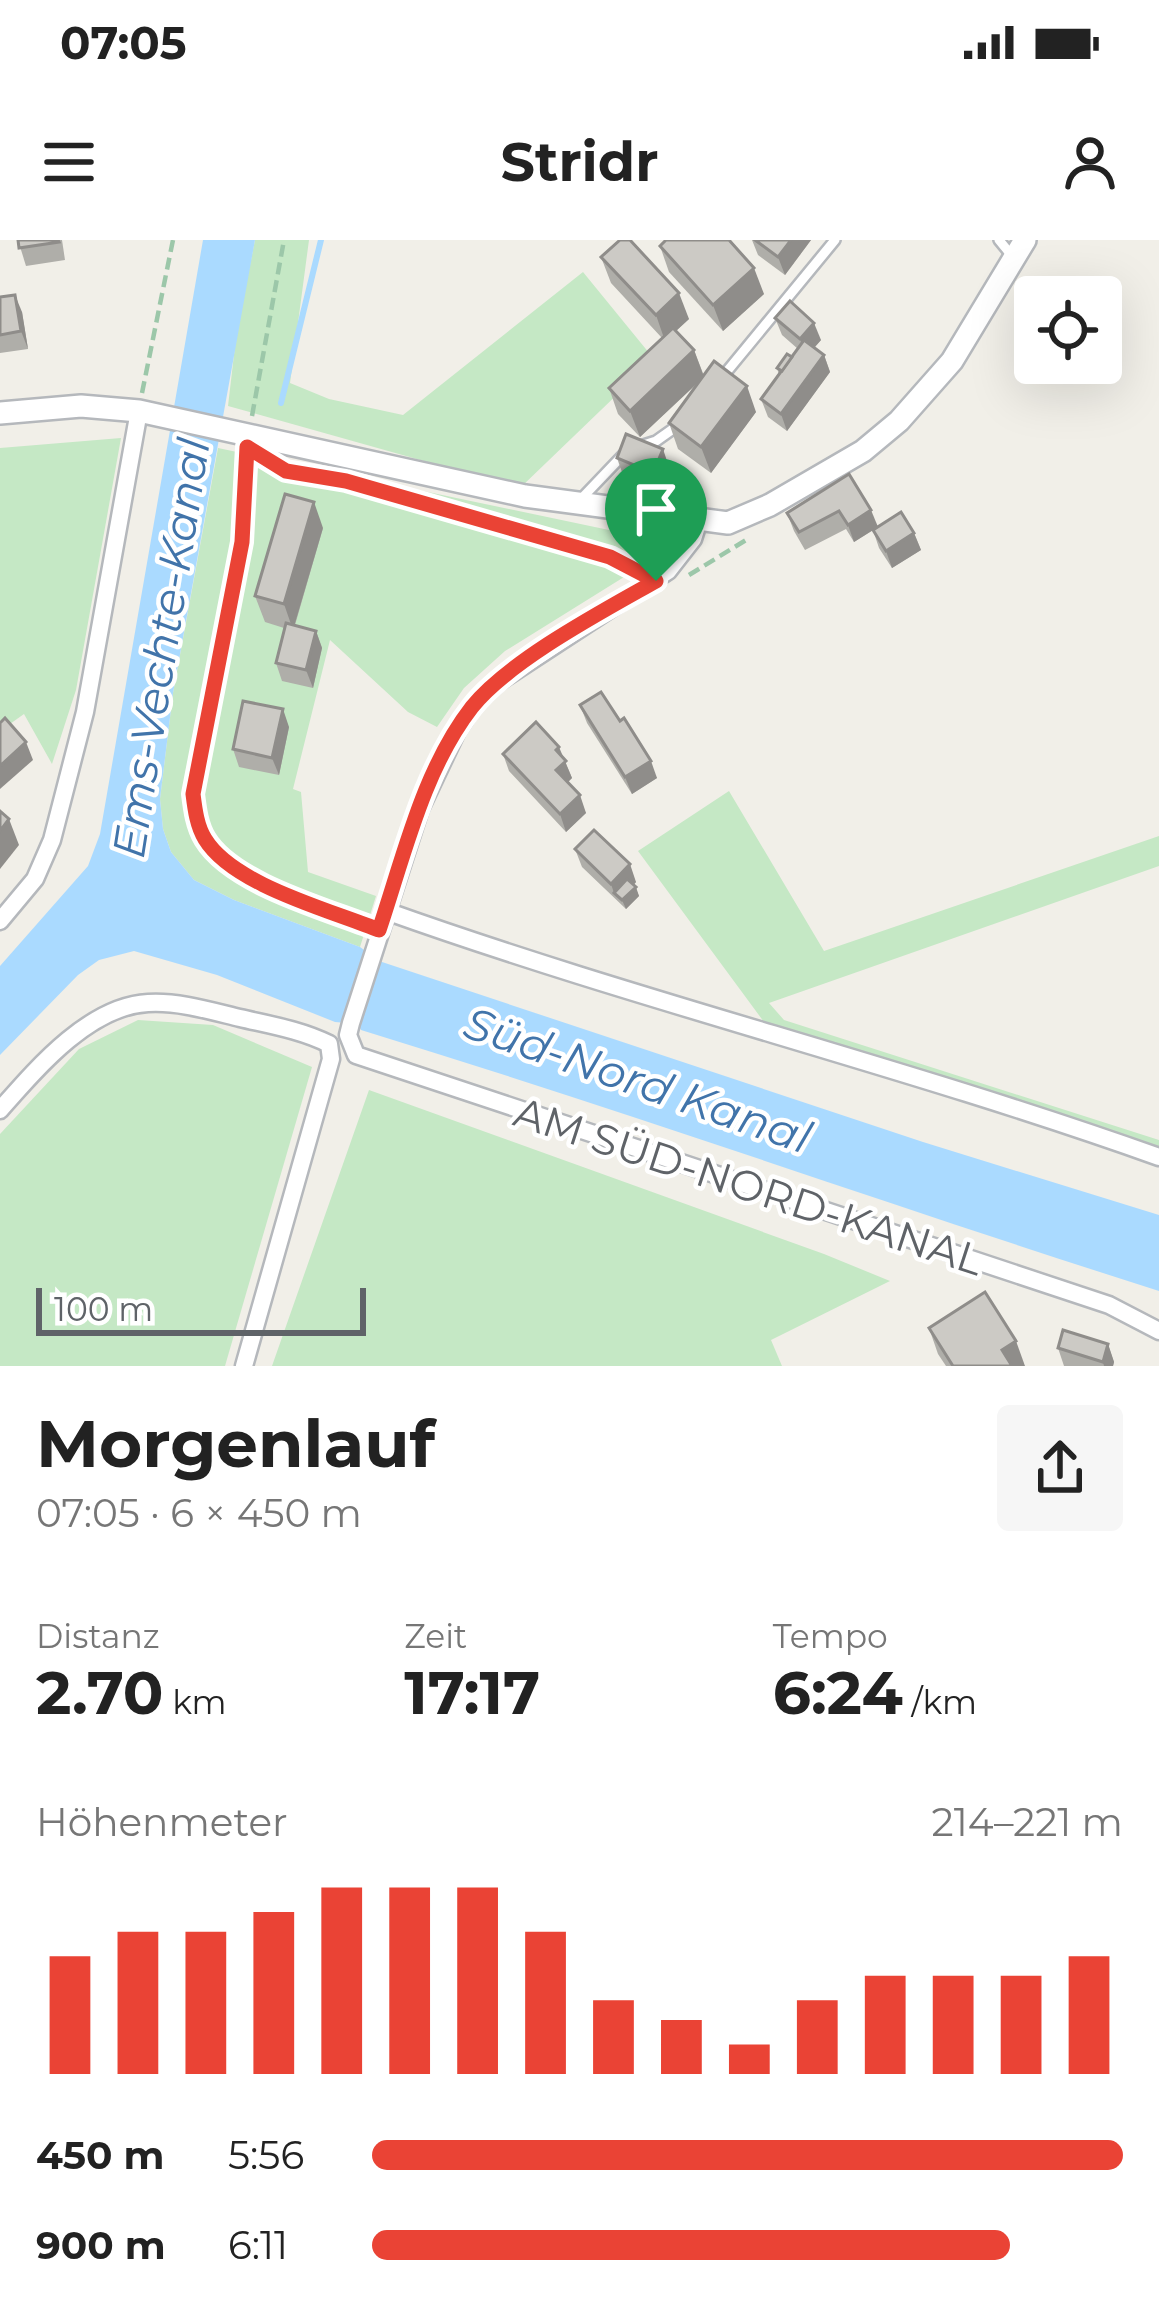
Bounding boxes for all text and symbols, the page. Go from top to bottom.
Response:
text: 07:05 [60,15,187,70]
icon: menu [36,129,102,195]
text: Stridr [501,129,658,195]
icon: person [1057,129,1123,195]
map controls [1014,276,1122,384]
button: locate [1014,276,1122,384]
water label: Ems-Vechte-Kanal [100,434,221,862]
pin [605,458,707,581]
icon: arrive [623,476,689,542]
water label: Süd-Nord Kanal [457,994,819,1165]
street label: AM SÜD-NORD-KANAL [508,1086,990,1287]
scale bar [36,1282,366,1335]
text: 100 m [54,1289,153,1329]
text: Morgenlauf [36,1403,435,1484]
button: share [997,1405,1123,1531]
text: 07:05 · 6 × 450 m [36,1489,362,1537]
text: Distanz [36,1616,160,1656]
text: Zeit [404,1616,467,1656]
text: Tempo [773,1616,888,1656]
text: 2.70 [36,1656,163,1729]
text: 17:17 [404,1656,540,1729]
text: 6:24 [773,1656,903,1729]
text: km [163,1682,227,1722]
text: /km [903,1682,977,1722]
text: Höhenmeter [36,1798,288,1846]
text: 214–221 m [932,1798,1123,1846]
text: 450 m [36,2131,165,2179]
text: 5:56 [228,2131,304,2179]
text: 900 m [36,2221,166,2269]
text: 6:11 [228,2221,288,2269]

